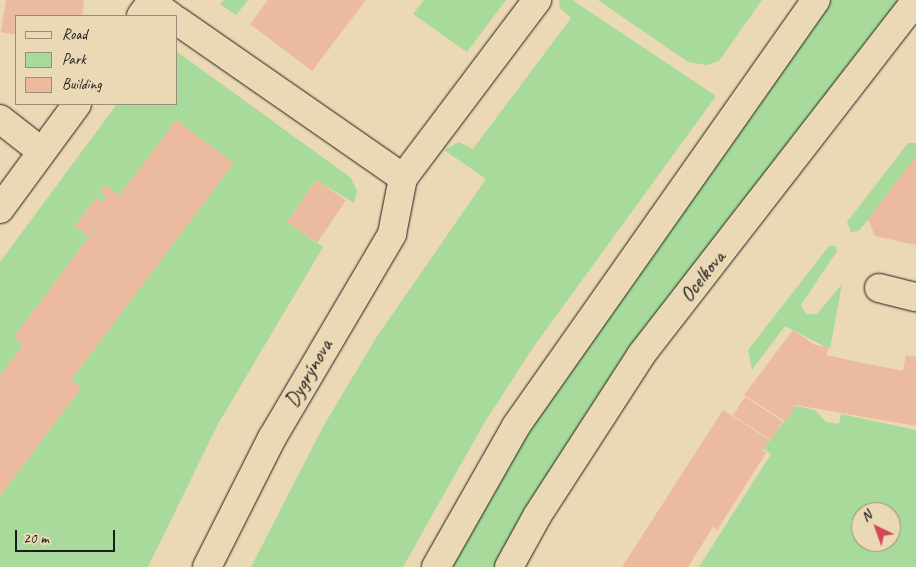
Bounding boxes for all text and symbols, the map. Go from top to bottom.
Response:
legend [15,15,178,105]
text: Road [62,25,87,44]
text: Park [62,50,86,69]
text: Building [62,75,101,94]
street label: Ocelkova [674,245,730,307]
street label: Dygrýnova [279,335,337,411]
north arrow [851,502,901,552]
text: N [857,507,875,525]
scale bar [18,520,118,552]
text: 20 m [23,529,49,548]

